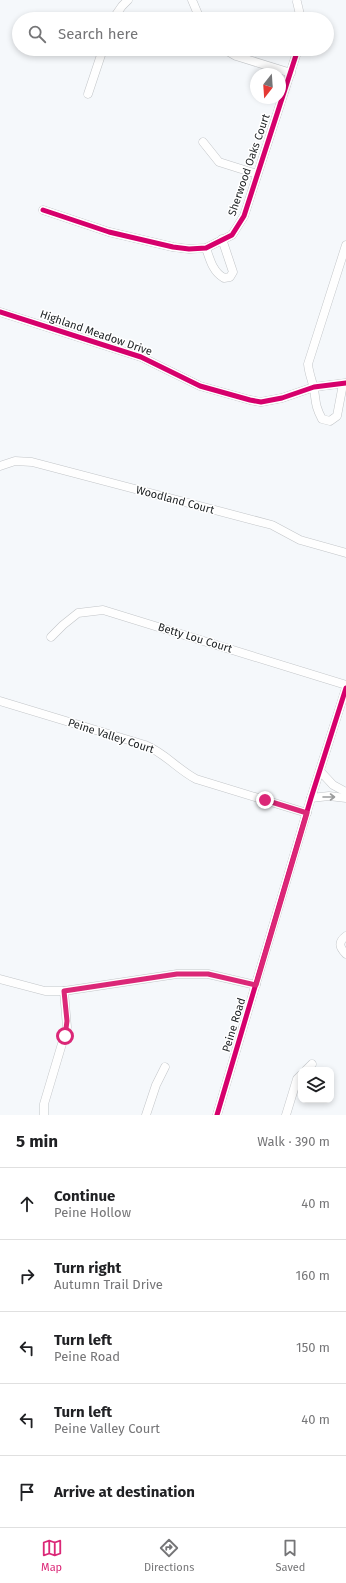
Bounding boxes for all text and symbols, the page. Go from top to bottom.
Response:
search box [12,12,334,56]
icon: search [26,23,48,45]
text: Search here [58,25,138,43]
north arrow [250,68,286,104]
street label: Sherwood Oaks Court [225,112,273,218]
street label: Highland Meadow Drive [38,308,154,358]
street label: Woodland Court [134,483,216,517]
street label: Betty Lou Court [156,621,234,655]
street label: Peine Valley Court [66,716,156,756]
route end [256,791,274,809]
one-way arrow [322,793,335,801]
street label: Peine Road [220,996,248,1054]
route start [56,1027,74,1045]
map controls [298,1067,334,1103]
button: layers [298,1067,334,1103]
text: 5 min [16,1131,58,1152]
text: Walk · 390 m [257,1134,330,1149]
text: Continue [54,1187,115,1205]
icon: ahead [16,1193,38,1215]
text: 40 m [301,1196,330,1211]
text: Peine Hollow [54,1205,131,1220]
text: Turn right [54,1259,121,1277]
icon: right [16,1265,38,1287]
text: 160 m [296,1268,330,1283]
text: Autumn Trail Drive [54,1277,163,1292]
text: Turn left [54,1331,112,1349]
icon: left [16,1337,38,1359]
text: 150 m [296,1340,330,1355]
text: Peine Road [54,1349,120,1364]
text: Turn left [54,1403,112,1421]
icon: left [16,1409,38,1431]
text: 40 m [301,1412,330,1427]
text: Peine Valley Court [54,1421,160,1436]
icon: arrive [16,1481,38,1503]
text: Arrive at destination [54,1483,195,1501]
tab: Map [41,1537,63,1574]
tab: Directions [144,1537,194,1574]
tab: Saved [276,1537,305,1574]

